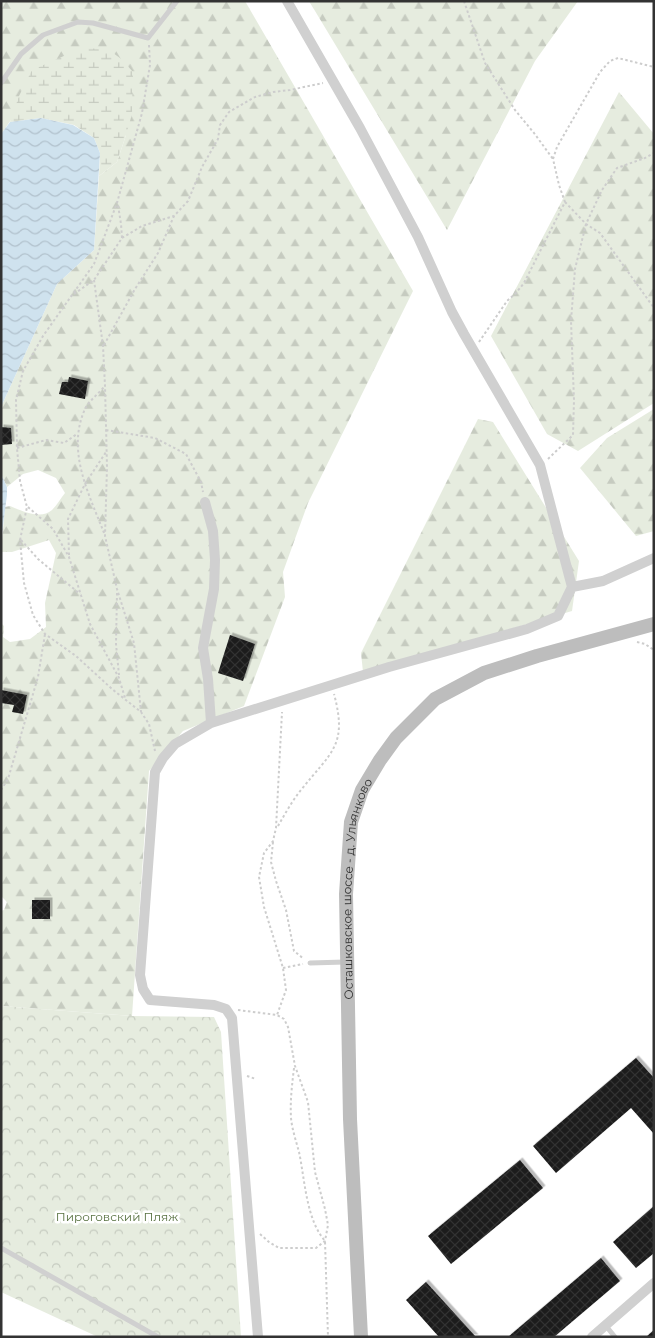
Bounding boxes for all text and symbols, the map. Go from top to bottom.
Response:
street label: Осташковское шоссе - д. Ульянково [339,775,375,1000]
park label: Пироговский Пляж [56,1209,178,1224]

